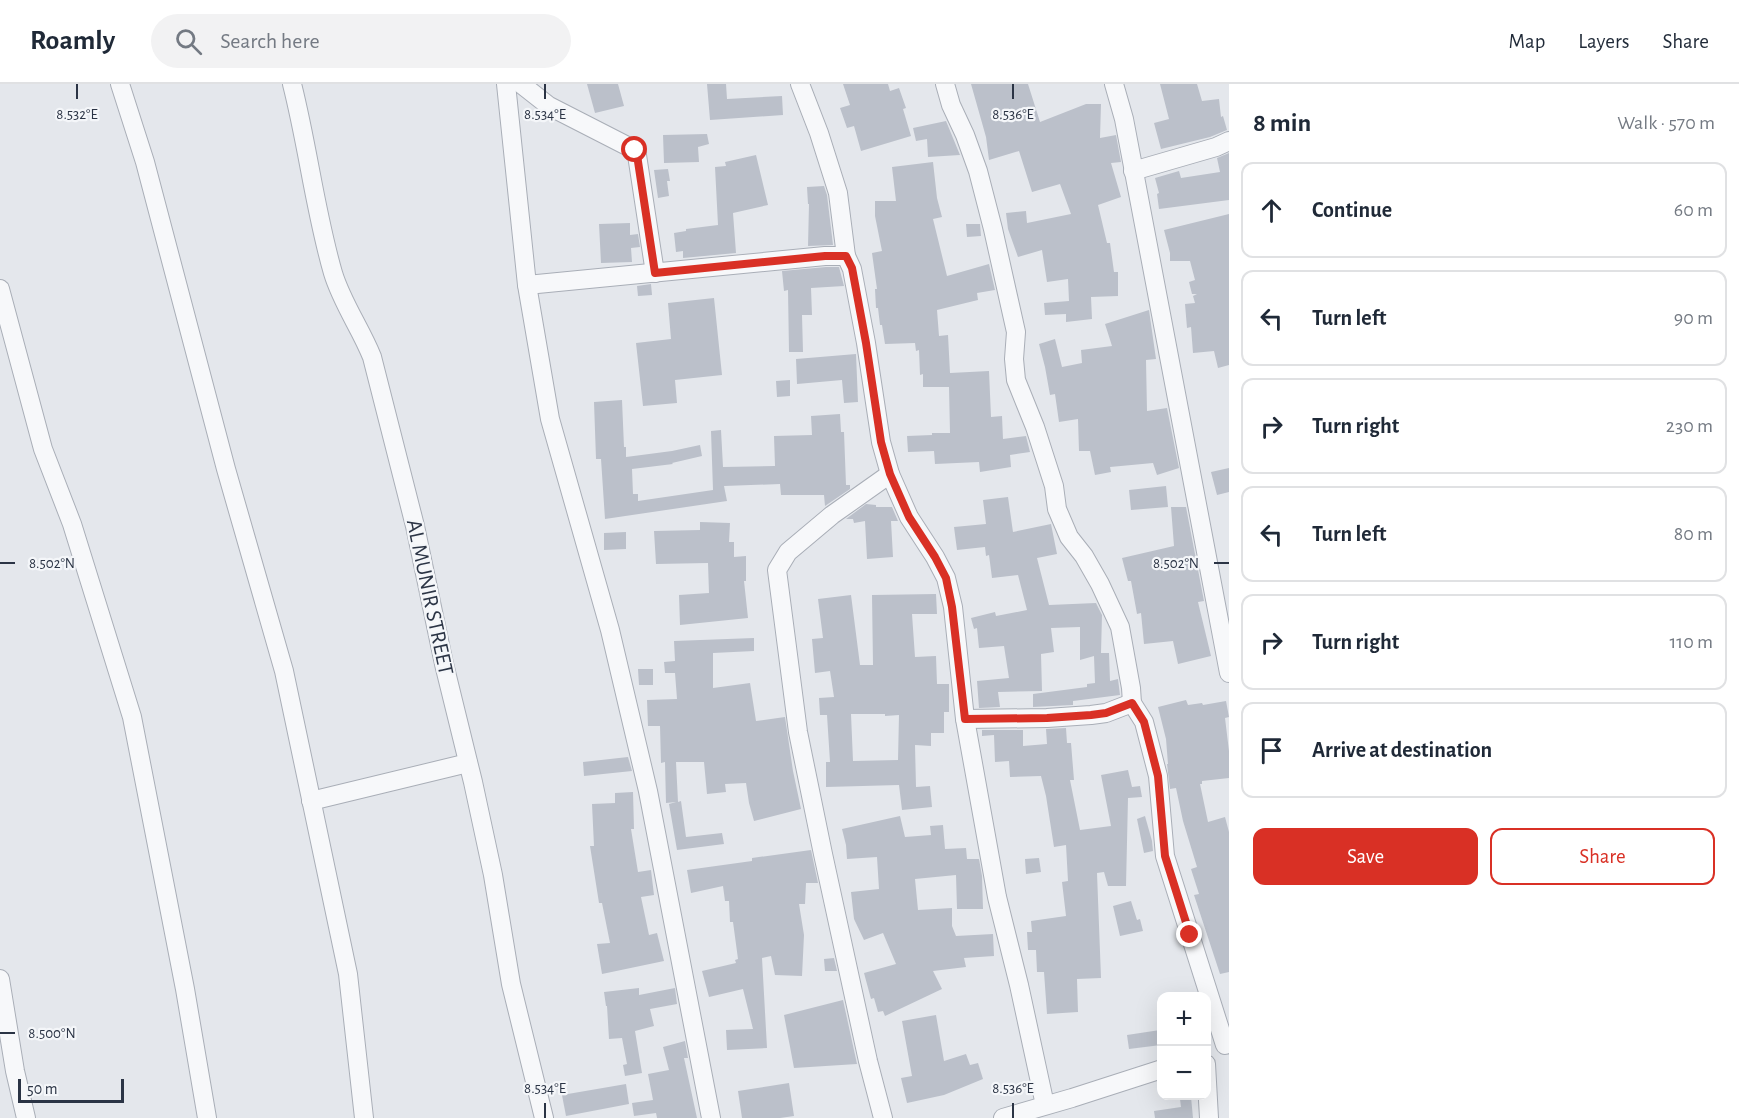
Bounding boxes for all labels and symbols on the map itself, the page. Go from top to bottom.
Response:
text: 8.532°E [56,107,98,122]
text: 8.534°E [524,107,566,122]
text: 8.536°E [992,107,1034,122]
route start [621,136,647,162]
street label: AL MUNIR STREET [403,517,457,677]
text: 8.502°N [29,556,75,571]
text: 8.502°N [1153,556,1199,571]
route end [1176,921,1202,947]
text: 8.500°N [28,1026,76,1041]
scale bar [18,1076,124,1104]
text: 8.534°E [524,1081,566,1096]
text: 8.536°E [992,1081,1034,1096]

